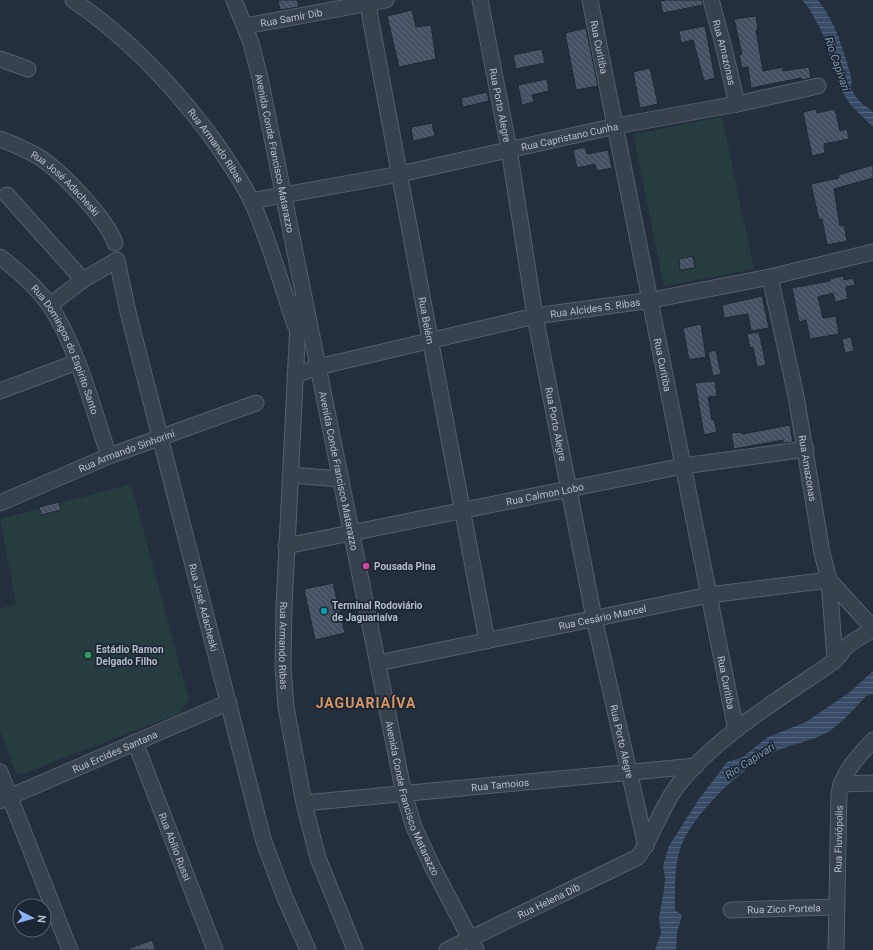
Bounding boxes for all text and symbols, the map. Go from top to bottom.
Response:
street label: Rua Samir Dib [259,6,323,29]
street label: Rua Amazonas [711,18,738,86]
street label: Rua Curitiba [589,19,610,75]
water label: Rio Capivari [822,35,852,93]
street label: Rua Porto Alegre [488,67,513,143]
street label: Avenida Conde Francisco Matarazzo [254,72,297,234]
street label: Rua Armando Ribas [186,106,246,184]
street label: Rua Capristano Cunha [520,120,619,152]
street label: Rua José Adacheski [29,148,102,218]
street label: Rua Domingos do Espírito Santo [29,282,101,416]
street label: Rua Belém [417,296,436,345]
street label: Rua Alcides S. Ribas [549,296,641,319]
street label: Rua Curitiba [652,337,674,392]
street label: Rua Porto Alegre [544,386,569,462]
street label: Avenida Conde Francisco Matarazzo [318,390,360,552]
street label: Rua Armando Sinhorini [77,427,176,474]
street label: Rua Amazonas [797,434,819,502]
street label: Rua Calmon Lobo [505,481,585,507]
marker: Pousada Pina [361,561,371,571]
place label: Pousada Pina [374,561,436,572]
street label: Rua José Adacheski [187,562,220,652]
place label: Terminal Rodoviário de Jaguariaíva [332,600,423,623]
street label: Rua Armando Ribas [277,601,290,690]
street label: Rua Cesário Manoel [557,603,647,631]
marker: Terminal Rodoviário de Jaguariaíva [319,606,329,616]
place label: Estádio Ramon Delgado Filho [96,644,164,667]
marker: Estádio Ramon Delgado Filho [83,650,93,660]
street label: Rua Curitiba [716,655,737,710]
district label: JAGUARIAÍVA [316,694,416,711]
street label: Rua Porto Alegre [608,703,636,779]
street label: Avenida Conde Francisco Matarazzo [384,720,442,878]
street label: Rua Ercides Santana [71,728,159,775]
water label: Rio Capivari [723,740,778,782]
street label: Rua Tamoios [471,776,530,793]
street label: Rua Fluviópolis [832,805,844,873]
street label: Rua Abílio Russi [157,811,193,882]
street label: Rua Helena Dib [516,881,582,920]
north arrow [12,898,52,938]
street label: Rua Zico Portela [747,902,821,915]
text: N [35,914,48,924]

